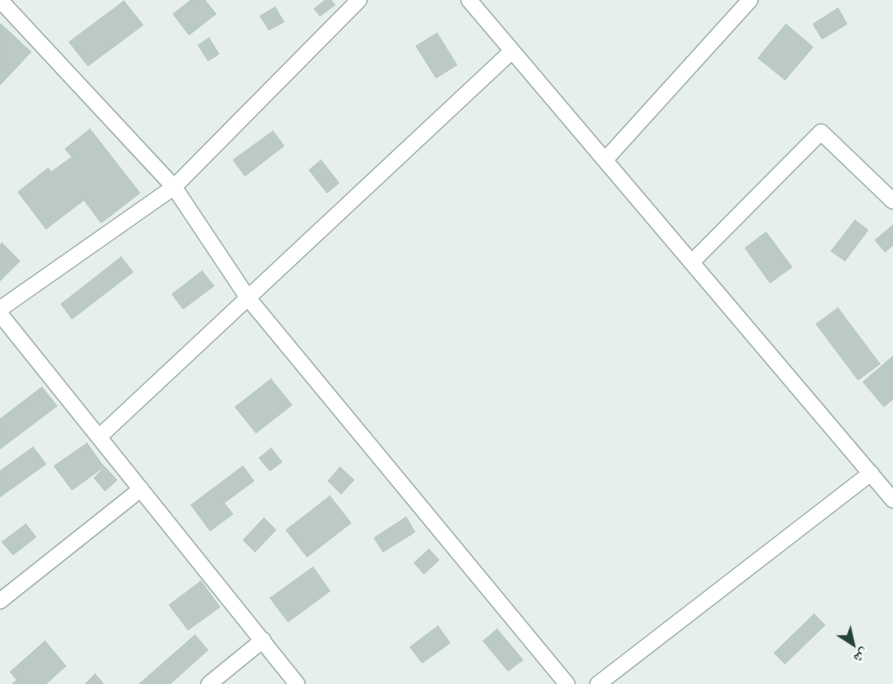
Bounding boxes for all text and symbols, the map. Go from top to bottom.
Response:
north arrow [828,619,878,669]
text: ش [851,645,872,667]

